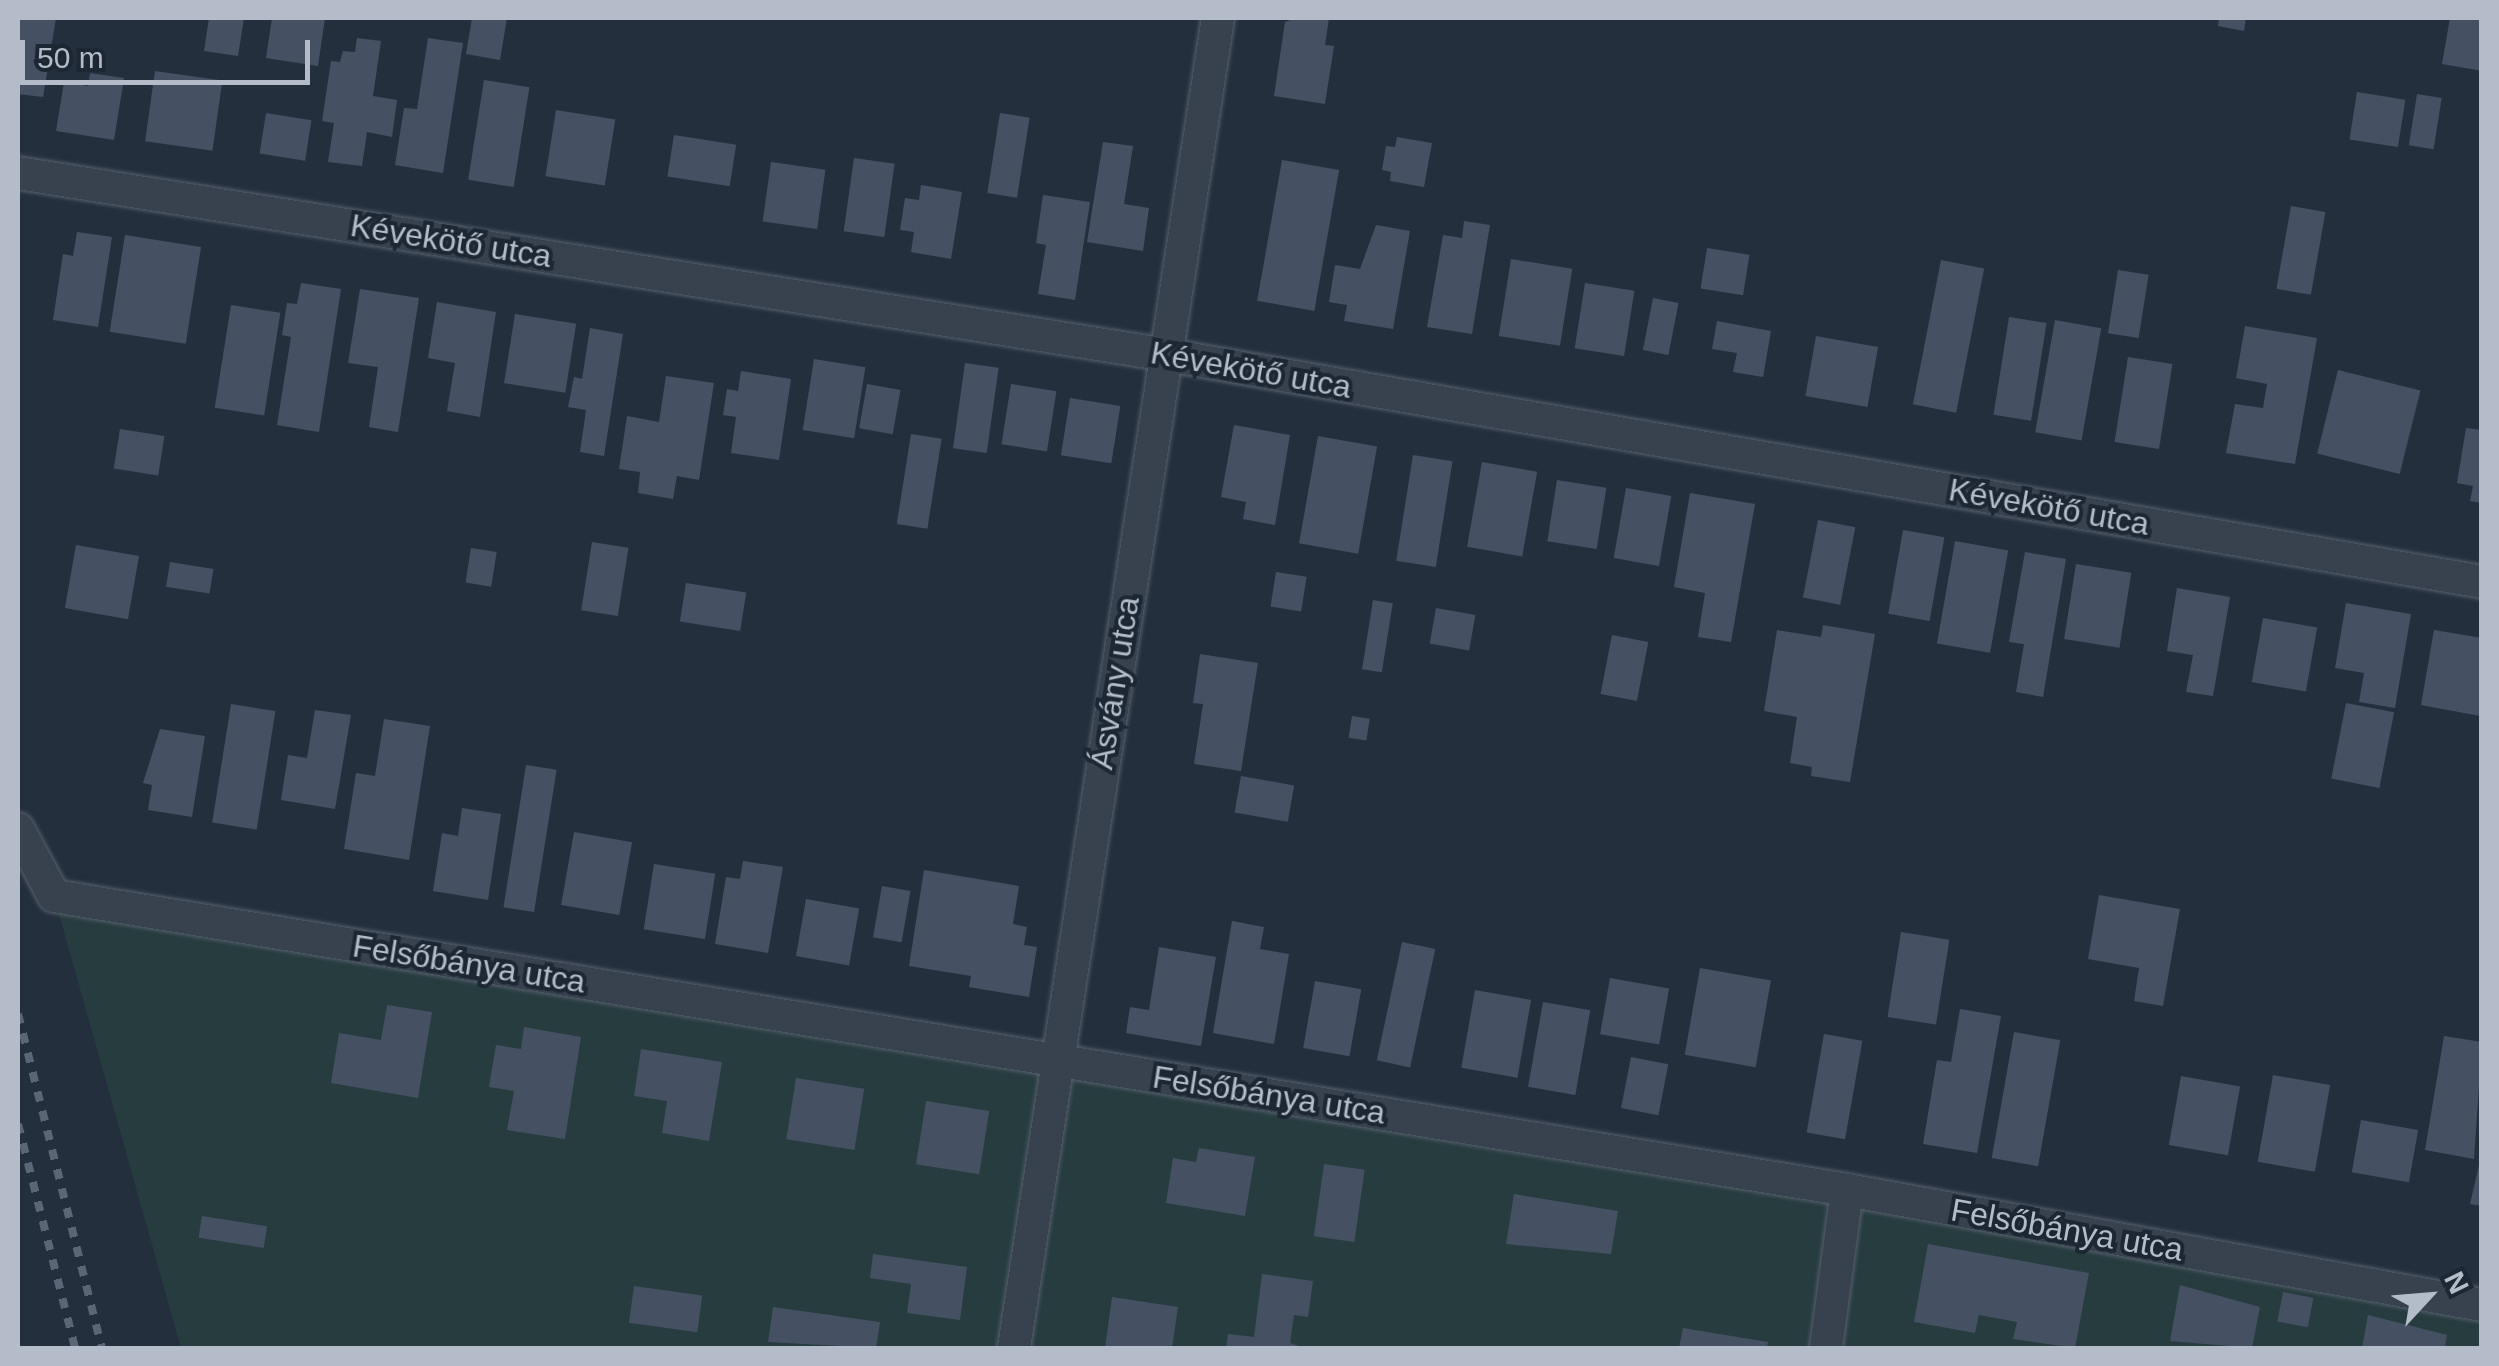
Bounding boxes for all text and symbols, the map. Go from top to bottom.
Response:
scale bar [25,20,315,82]
text: 50 m [37,41,104,74]
street label: Kévekötő utca [348,206,554,276]
street label: Kévekötő utca [1148,333,1354,407]
street label: Kévekötő utca [1946,470,2152,544]
street label: Ásvány utca [1082,594,1148,772]
street label: Felsőbánya utca [350,927,588,1001]
street label: Felsőbánya utca [1150,1058,1388,1132]
street label: Felsőbánya utca [1948,1191,2186,1269]
north arrow [2379,1246,2479,1346]
text: N [2438,1267,2475,1299]

